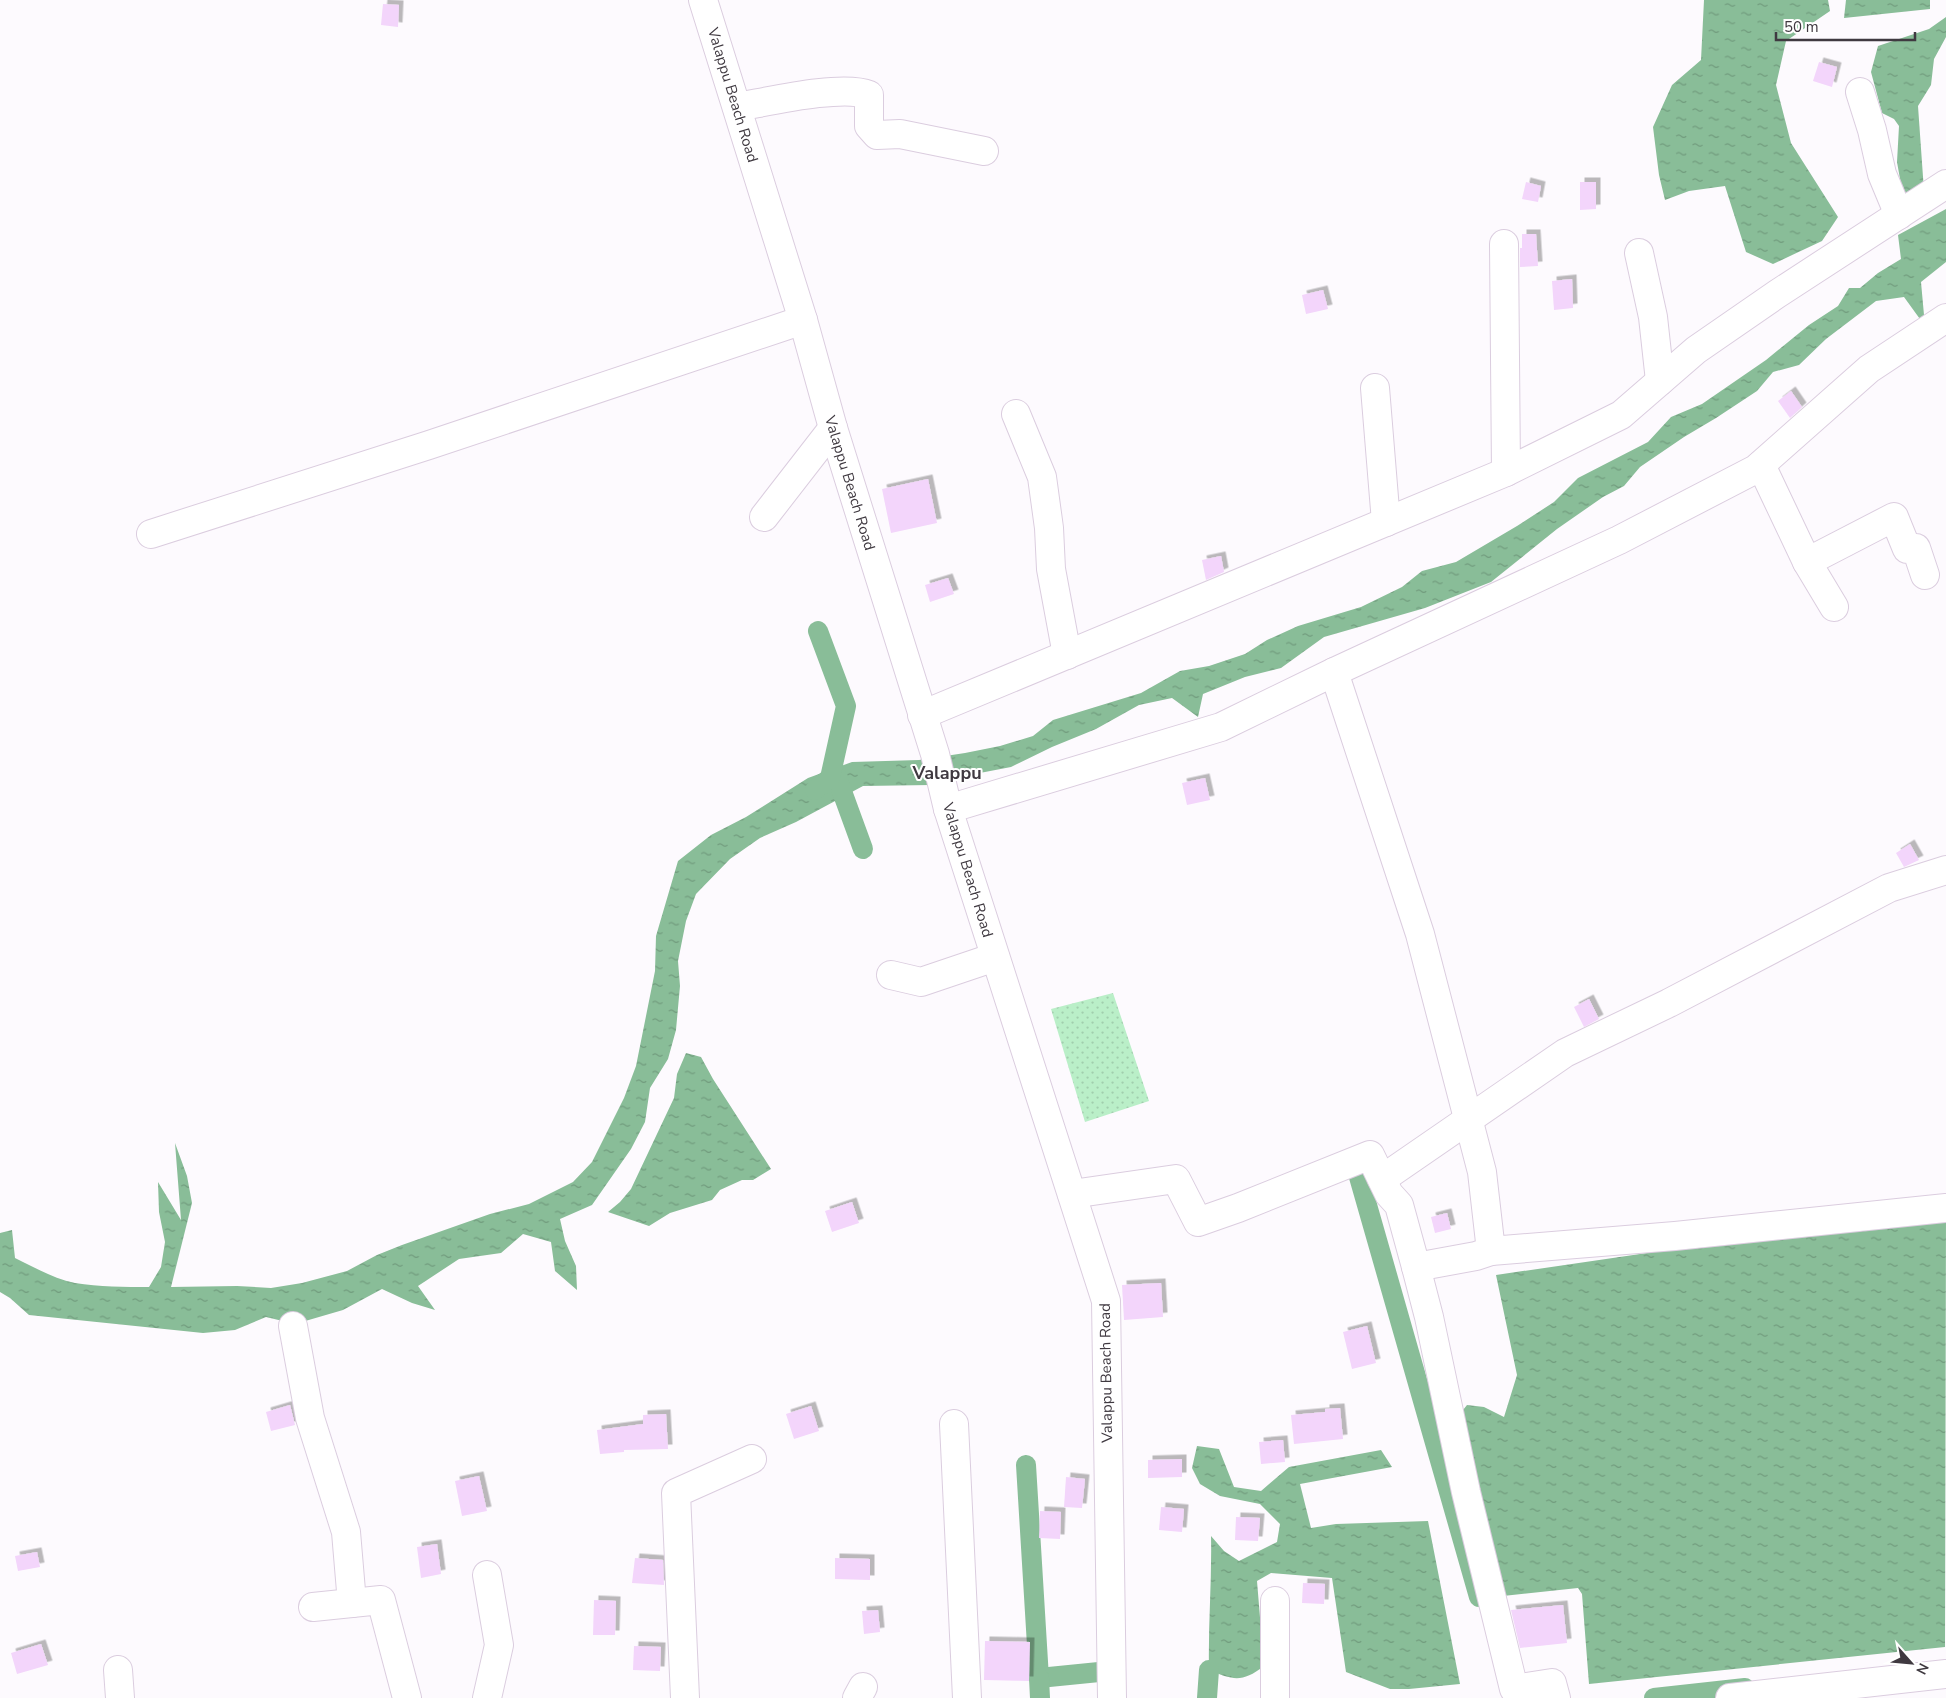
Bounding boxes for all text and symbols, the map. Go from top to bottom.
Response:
scale bar [1776,10,1915,42]
text: 50 m [1784,17,1819,37]
street label: Valappu Beach Road [703,24,763,165]
street label: Valappu Beach Road [820,412,880,553]
district label: Valappu [911,761,982,785]
street label: Valappu Beach Road [938,799,998,940]
street label: Valappu Beach Road [1095,1303,1117,1444]
north arrow [1886,1638,1936,1688]
text: N [1911,1660,1933,1678]

